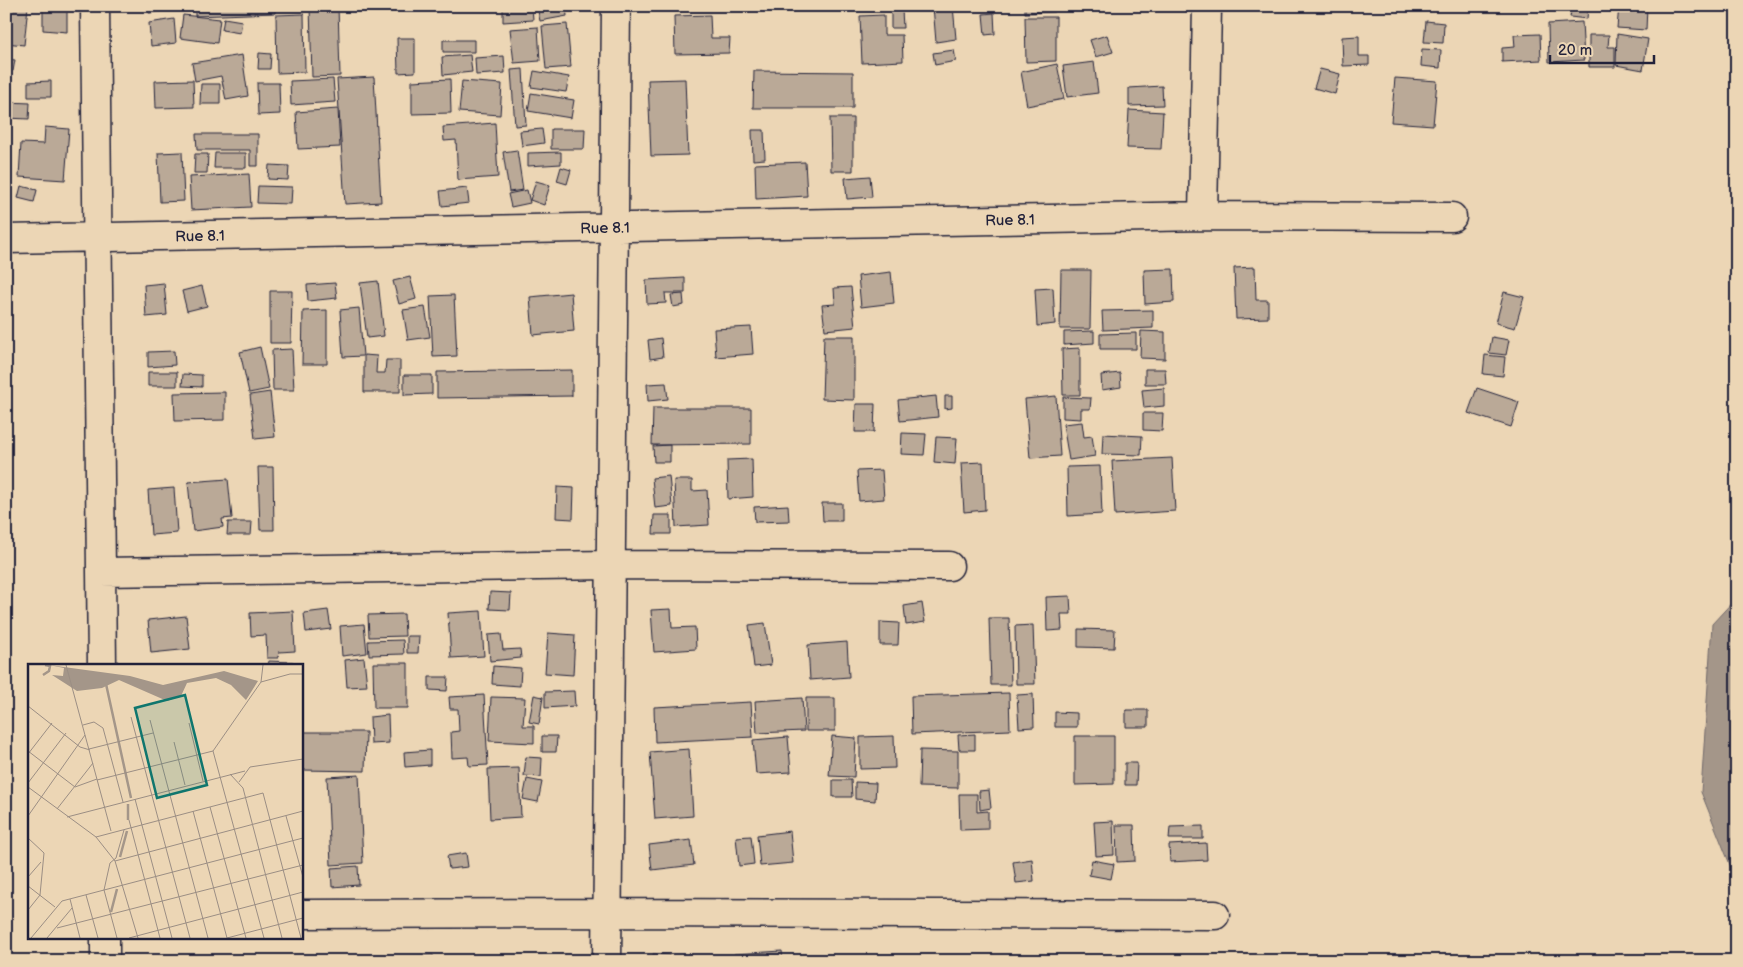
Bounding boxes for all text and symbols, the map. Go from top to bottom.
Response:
scale bar [1550,32,1654,64]
text: 20 m [1558,41,1592,60]
street label: Rue 8.1 [985,211,1035,230]
street label: Rue 8.1 [580,219,630,238]
street label: Rue 8.1 [175,227,225,246]
inset map [28,664,302,940]

